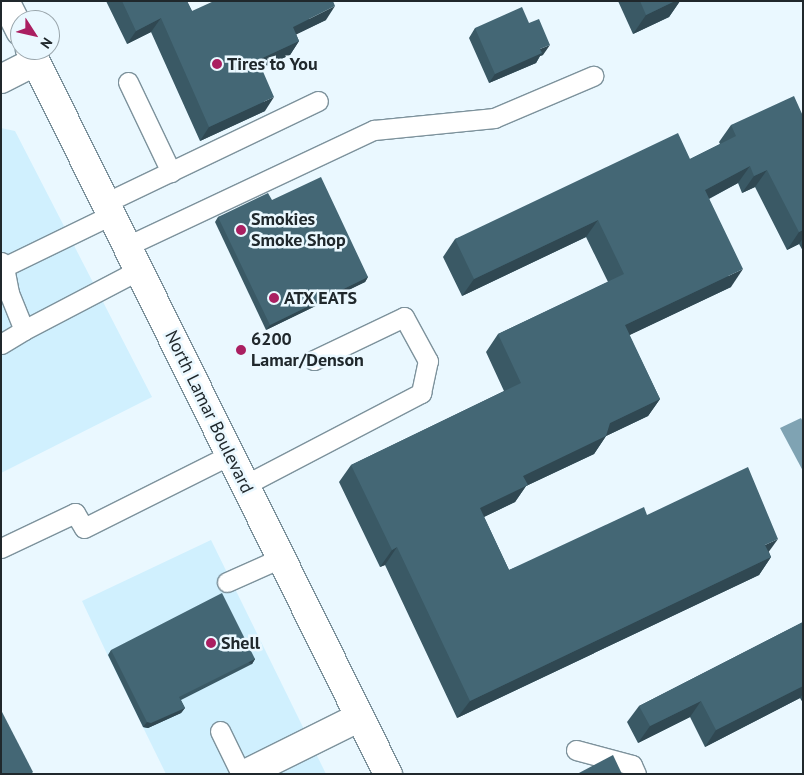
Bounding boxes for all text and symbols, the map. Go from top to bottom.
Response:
north arrow [10,10,60,60]
text: N [36,34,56,52]
place label: Tires to You [227,53,318,75]
marker: Tires to You [211,58,223,70]
place label: Smokies Smoke Shop [251,209,346,252]
marker: Smokies Smoke Shop [235,224,247,236]
place label: ATX EATS [284,287,357,309]
marker: ATX EATS [268,292,280,304]
street label: North Lamar Boulevard [160,327,258,497]
place label: 6200 Lamar/Denson [251,329,364,372]
marker: 6200 Lamar/Denson [235,344,247,356]
place label: Shell [221,632,260,654]
marker: Shell [205,637,217,649]

